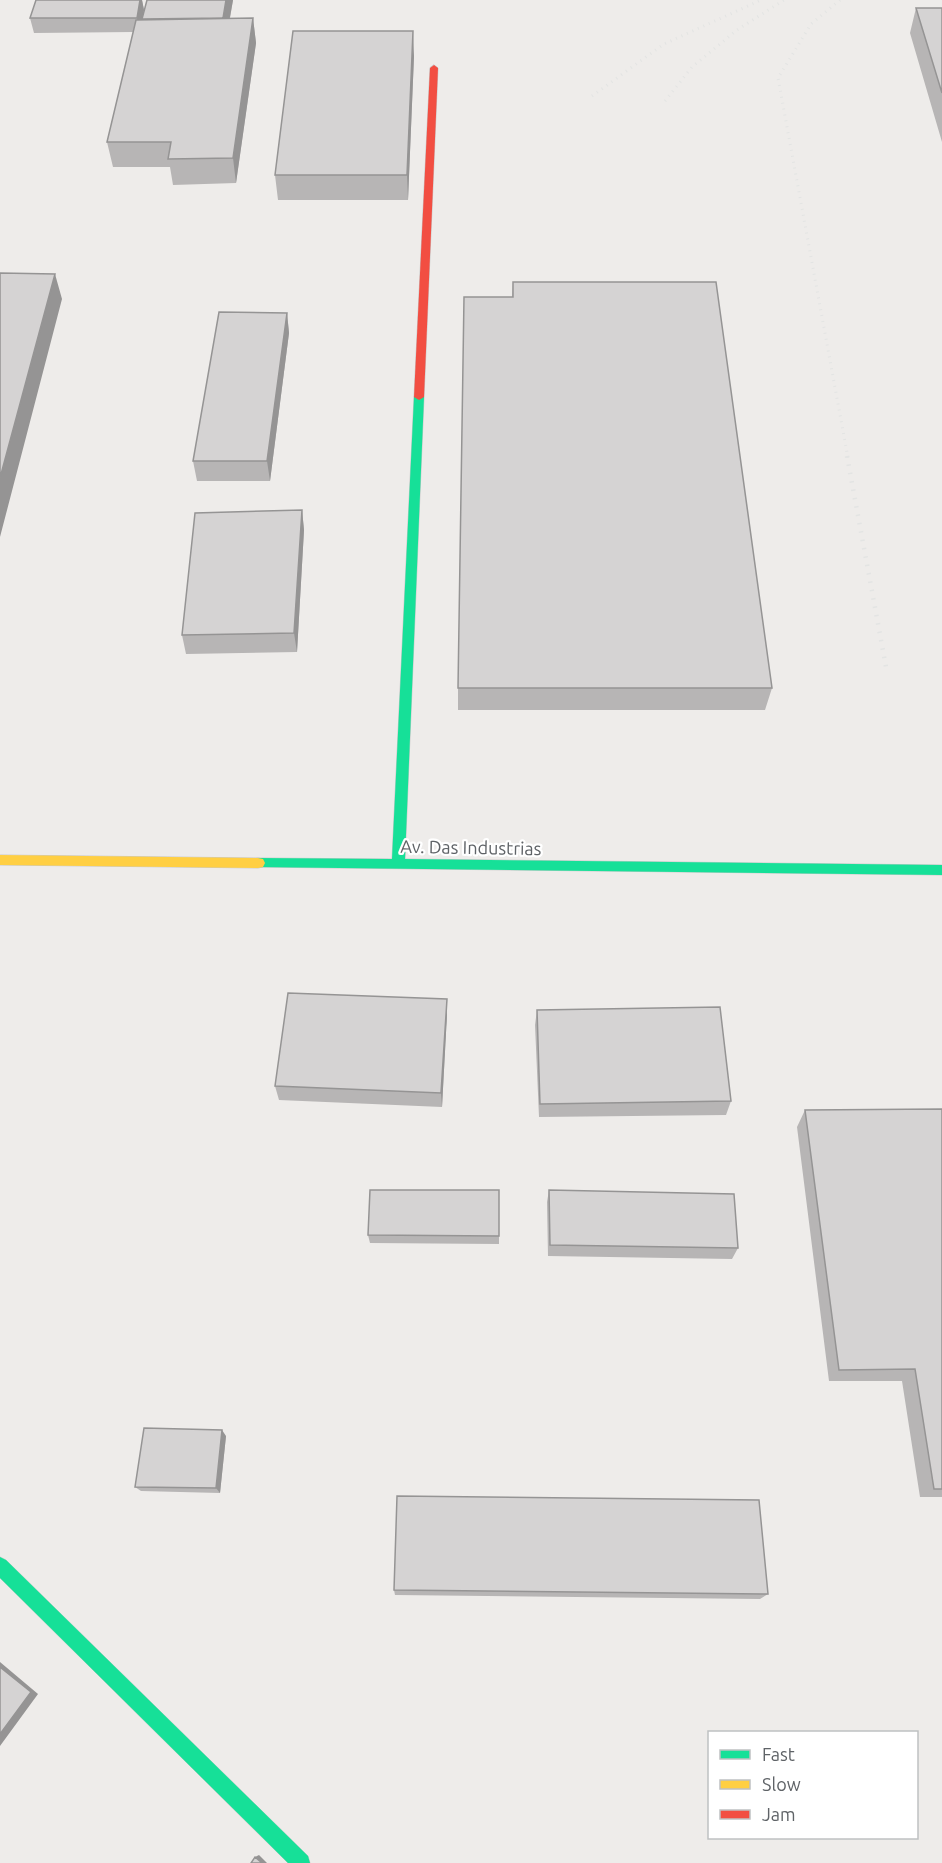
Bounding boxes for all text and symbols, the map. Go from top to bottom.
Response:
street label: Av. Das Industrias [400,836,542,858]
legend [708,1731,918,1839]
text: Fast [762,1744,795,1764]
text: Slow [762,1774,801,1794]
text: Jam [762,1804,796,1824]

